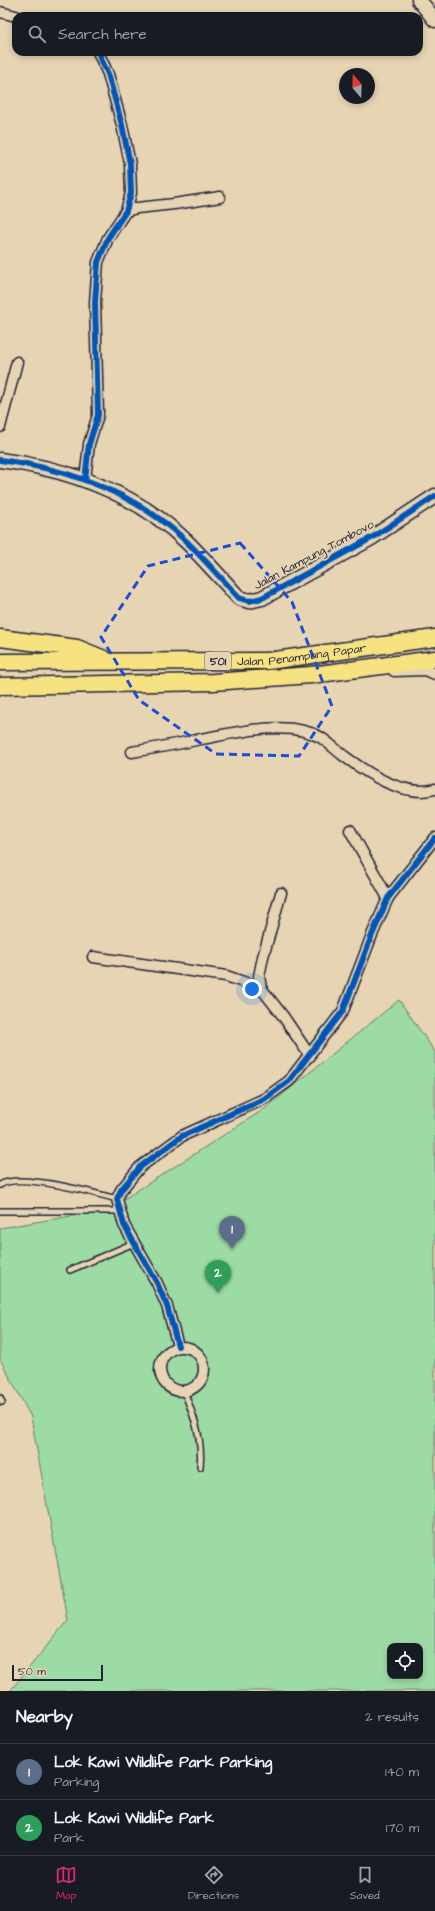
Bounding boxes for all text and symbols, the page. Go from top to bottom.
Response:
search box [12,12,423,56]
icon: search [26,23,48,45]
text: Search here [58,24,147,45]
north arrow [339,68,375,104]
street label: Jalan Kampung Tombovo [251,516,378,595]
street label: Jalan Penampang Papar [237,639,368,670]
road number: 501 [205,652,231,670]
your location [242,979,262,999]
pin: 1 [219,1216,245,1249]
pin: 2 [205,1260,231,1293]
map controls [387,1643,423,1679]
button: locate [387,1643,423,1679]
scale bar [12,1663,103,1682]
text: 50 m [18,1664,46,1679]
text: Nearby [16,1705,73,1729]
text: 2 results [365,1708,419,1726]
text: Lok Kawi Wildlife Park Parking [54,1752,272,1773]
text: 1 [28,1763,30,1781]
text: 140 m [385,1763,419,1781]
text: Parking [54,1773,99,1791]
text: Lok Kawi Wildlife Park [54,1808,214,1829]
text: 2 [25,1819,33,1837]
text: 170 m [386,1819,419,1837]
text: Park [54,1829,84,1847]
tab: Map [55,1864,77,1903]
tab: Directions [188,1864,239,1903]
tab: Saved [350,1864,380,1903]

